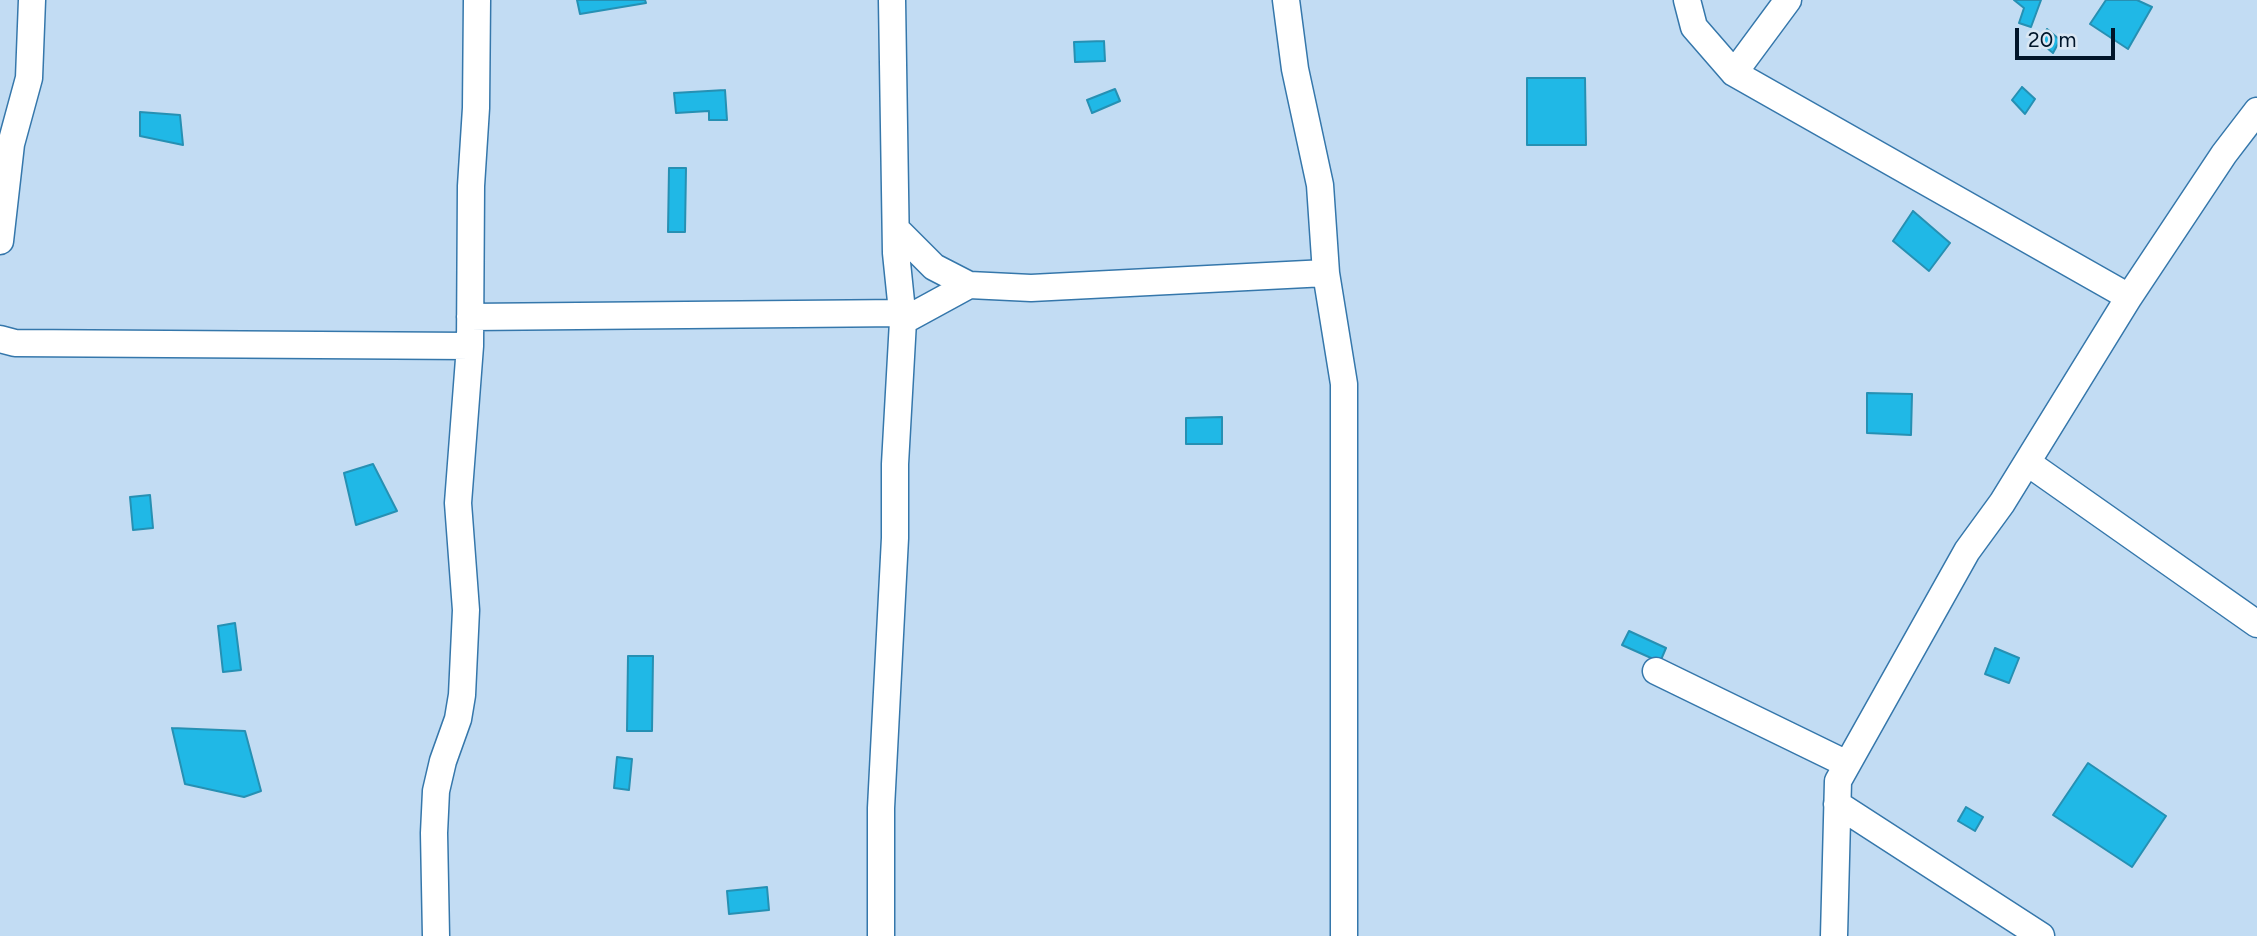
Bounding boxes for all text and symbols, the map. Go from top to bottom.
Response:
scale bar [2019,14,2119,58]
text: 20 m [2028,27,2076,52]

